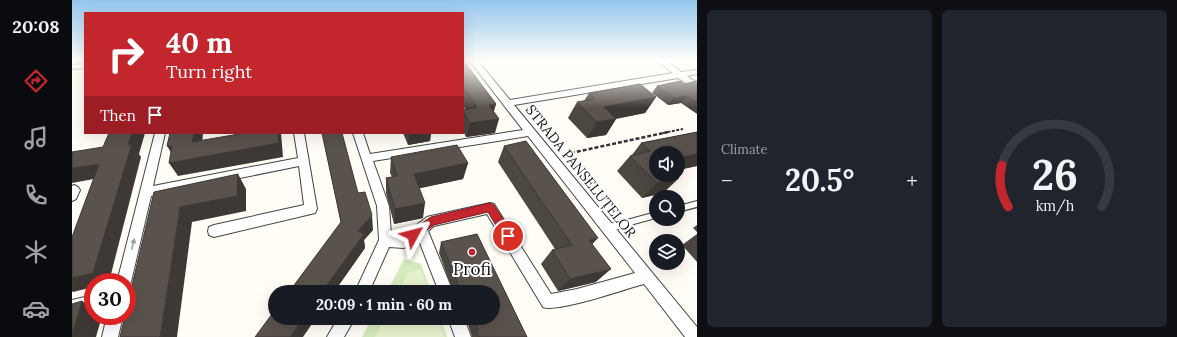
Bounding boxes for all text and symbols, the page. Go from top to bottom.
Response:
text: 20:08 [12,15,60,38]
text: 40 m [166,25,232,61]
icon: right [100,28,152,80]
text: Turn right [166,60,252,83]
icon: directions [22,67,50,95]
street label: STRADA PANSELUȚELOR [522,101,640,241]
icon: arrive [144,104,166,126]
text: Then [100,106,136,125]
icon: music [22,124,50,152]
text: Climate [721,141,768,158]
map controls [649,146,685,270]
button: sound [649,146,685,182]
text: 26 [1031,147,1078,200]
text: 20.5° [785,161,854,199]
text: − [721,166,733,194]
text: + [906,166,918,194]
icon: phone [22,181,50,209]
button: search [649,190,685,226]
text: km/h [1035,196,1074,215]
position arrow [392,214,434,256]
pin [491,219,525,253]
icon: arrive [497,225,519,247]
button: layers [649,234,685,270]
icon: climate [22,238,50,266]
one-way arrow [130,238,136,250]
marker: Profi [467,247,477,257]
place label: Profi [453,258,491,280]
speed limit sign: 30 [84,273,136,325]
icon: car [22,295,50,323]
text: 20:09 · 1 min · 60 m [316,295,452,314]

